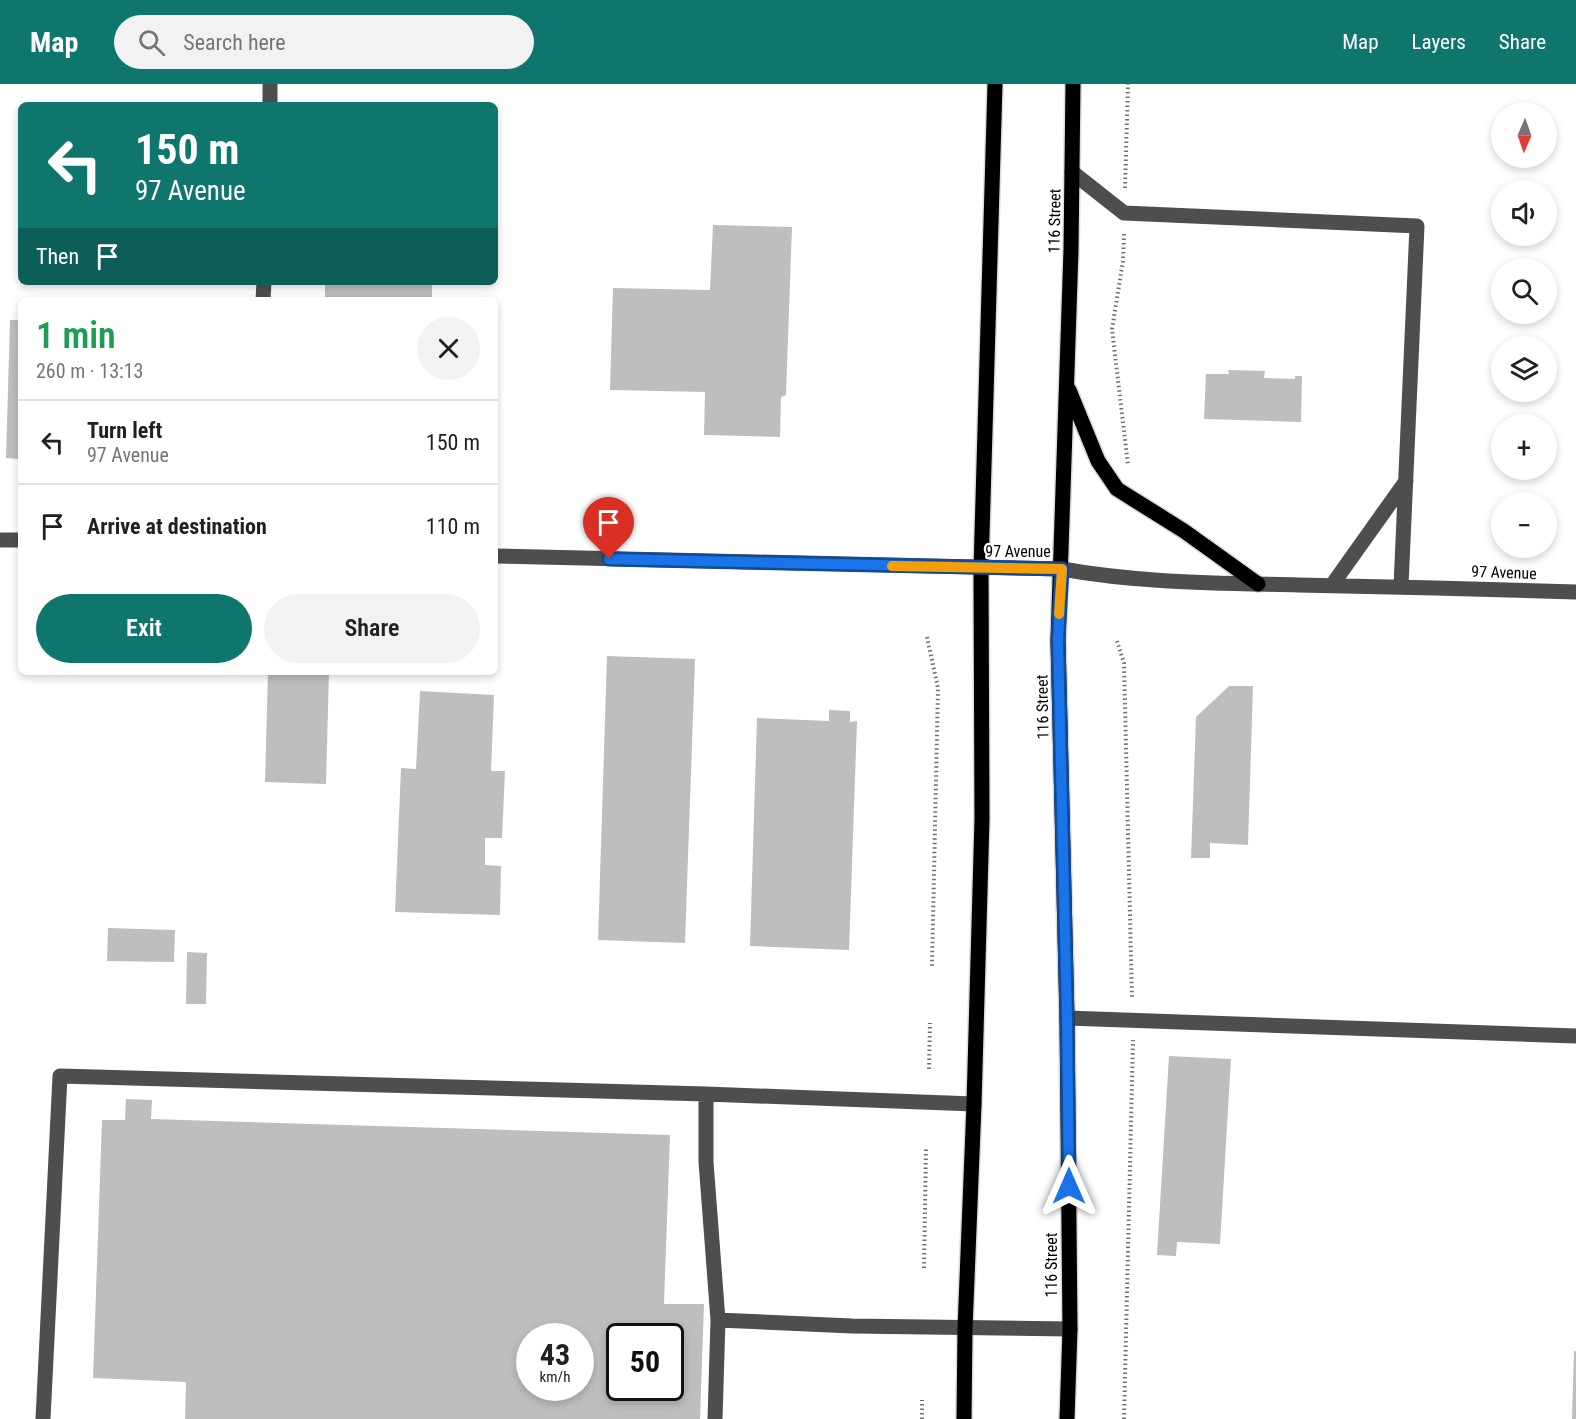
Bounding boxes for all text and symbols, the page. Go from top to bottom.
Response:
search box [114,15,534,69]
text: Map [30,26,78,59]
icon: search [135,26,168,59]
text: Search here [183,30,286,55]
text: Map [1342,30,1379,54]
text: Layers [1412,30,1466,54]
text: Share [1499,30,1546,54]
north arrow [1491,102,1557,168]
map controls [1491,102,1557,558]
text: 150 m [135,125,240,174]
icon: left [36,126,114,204]
text: 97 Avenue [135,175,246,207]
button: sound [1491,180,1557,246]
street label: 116 Street [1044,188,1065,254]
icon: arrive [91,240,124,273]
text: Then [36,244,79,269]
button: search [1491,258,1557,324]
text: 1 min [36,315,116,357]
button: close [417,317,480,380]
button: layers [1491,336,1557,402]
text: 260 m · 13:13 [36,359,143,383]
button: + [1491,414,1557,480]
text: Turn left [87,418,162,443]
icon: left [36,426,69,459]
text: 150 m [426,430,480,455]
text: 97 Avenue [87,443,169,467]
button: − [1491,492,1557,558]
pin [583,497,634,559]
icon: arrive [592,506,625,539]
icon: arrive [36,510,69,543]
text: Arrive at destination [87,514,267,539]
text: 110 m [426,514,480,539]
street label: 97 Avenue [985,542,1051,561]
street label: 97 Avenue [1471,562,1537,583]
button: Exit [36,594,252,663]
button: Share [264,594,480,663]
street label: 116 Street [1032,674,1053,740]
position arrow [1037,1154,1101,1218]
street label: 116 Street [1042,1232,1061,1297]
speed limit sign: 50 [606,1323,684,1401]
text: 43 [540,1337,570,1372]
text: km/h [540,1368,570,1386]

